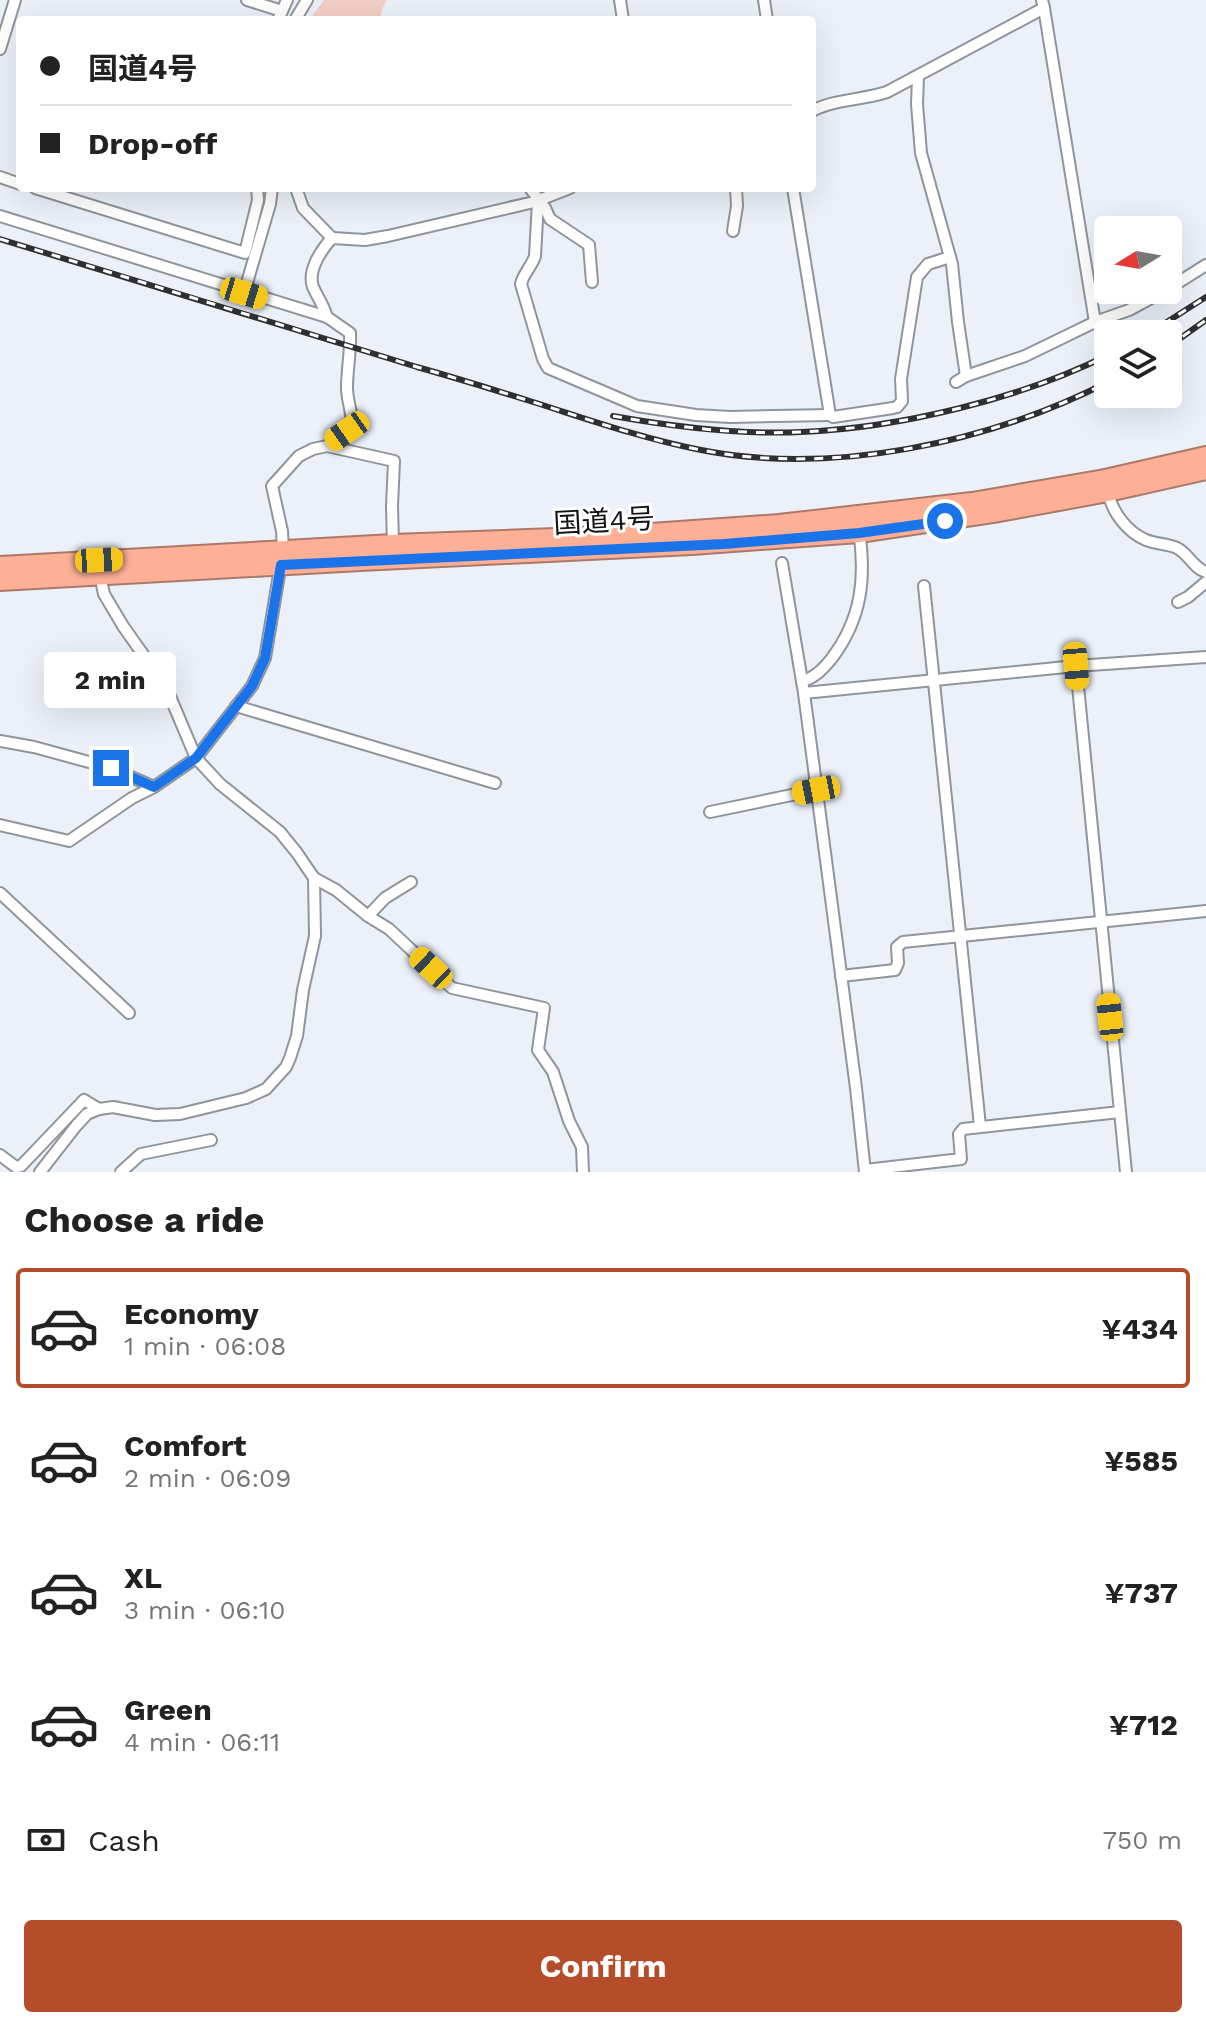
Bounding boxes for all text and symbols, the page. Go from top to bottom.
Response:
text: 国道4号 [88,51,197,86]
text: Drop-off [88,126,217,161]
north arrow [1094,216,1182,304]
map controls [1094,216,1182,408]
car [218,275,270,311]
button: layers [1094,320,1182,408]
car [320,407,374,455]
street label: 国道4号 [553,502,655,540]
route start [927,503,963,539]
car [74,547,124,573]
car [1062,641,1090,691]
callout: 2 min [45,652,177,708]
text: 2 min [74,665,146,695]
route end [93,750,129,786]
car [790,774,842,806]
car [405,943,457,993]
car [1096,992,1124,1042]
text: Choose a ride [24,1199,264,1241]
icon: car [28,1292,100,1364]
text: Economy [124,1296,259,1331]
text: ¥434 [1101,1311,1178,1346]
text: 1 min · 06:08 [124,1331,286,1361]
icon: car [28,1424,100,1496]
text: Comfort [124,1428,246,1463]
text: ¥585 [1104,1443,1178,1478]
text: 2 min · 06:09 [124,1463,291,1493]
icon: car [28,1556,100,1628]
text: XL [124,1560,162,1595]
text: ¥737 [1105,1575,1178,1610]
text: 3 min · 06:10 [124,1595,285,1625]
icon: car [28,1688,100,1760]
text: Green [124,1692,212,1727]
text: ¥712 [1109,1707,1178,1742]
text: 4 min · 06:11 [124,1727,280,1757]
icon: cash [24,1818,68,1862]
text: Cash [88,1823,160,1858]
text: 750 m [1102,1825,1182,1855]
button: Confirm [24,1920,1182,2012]

